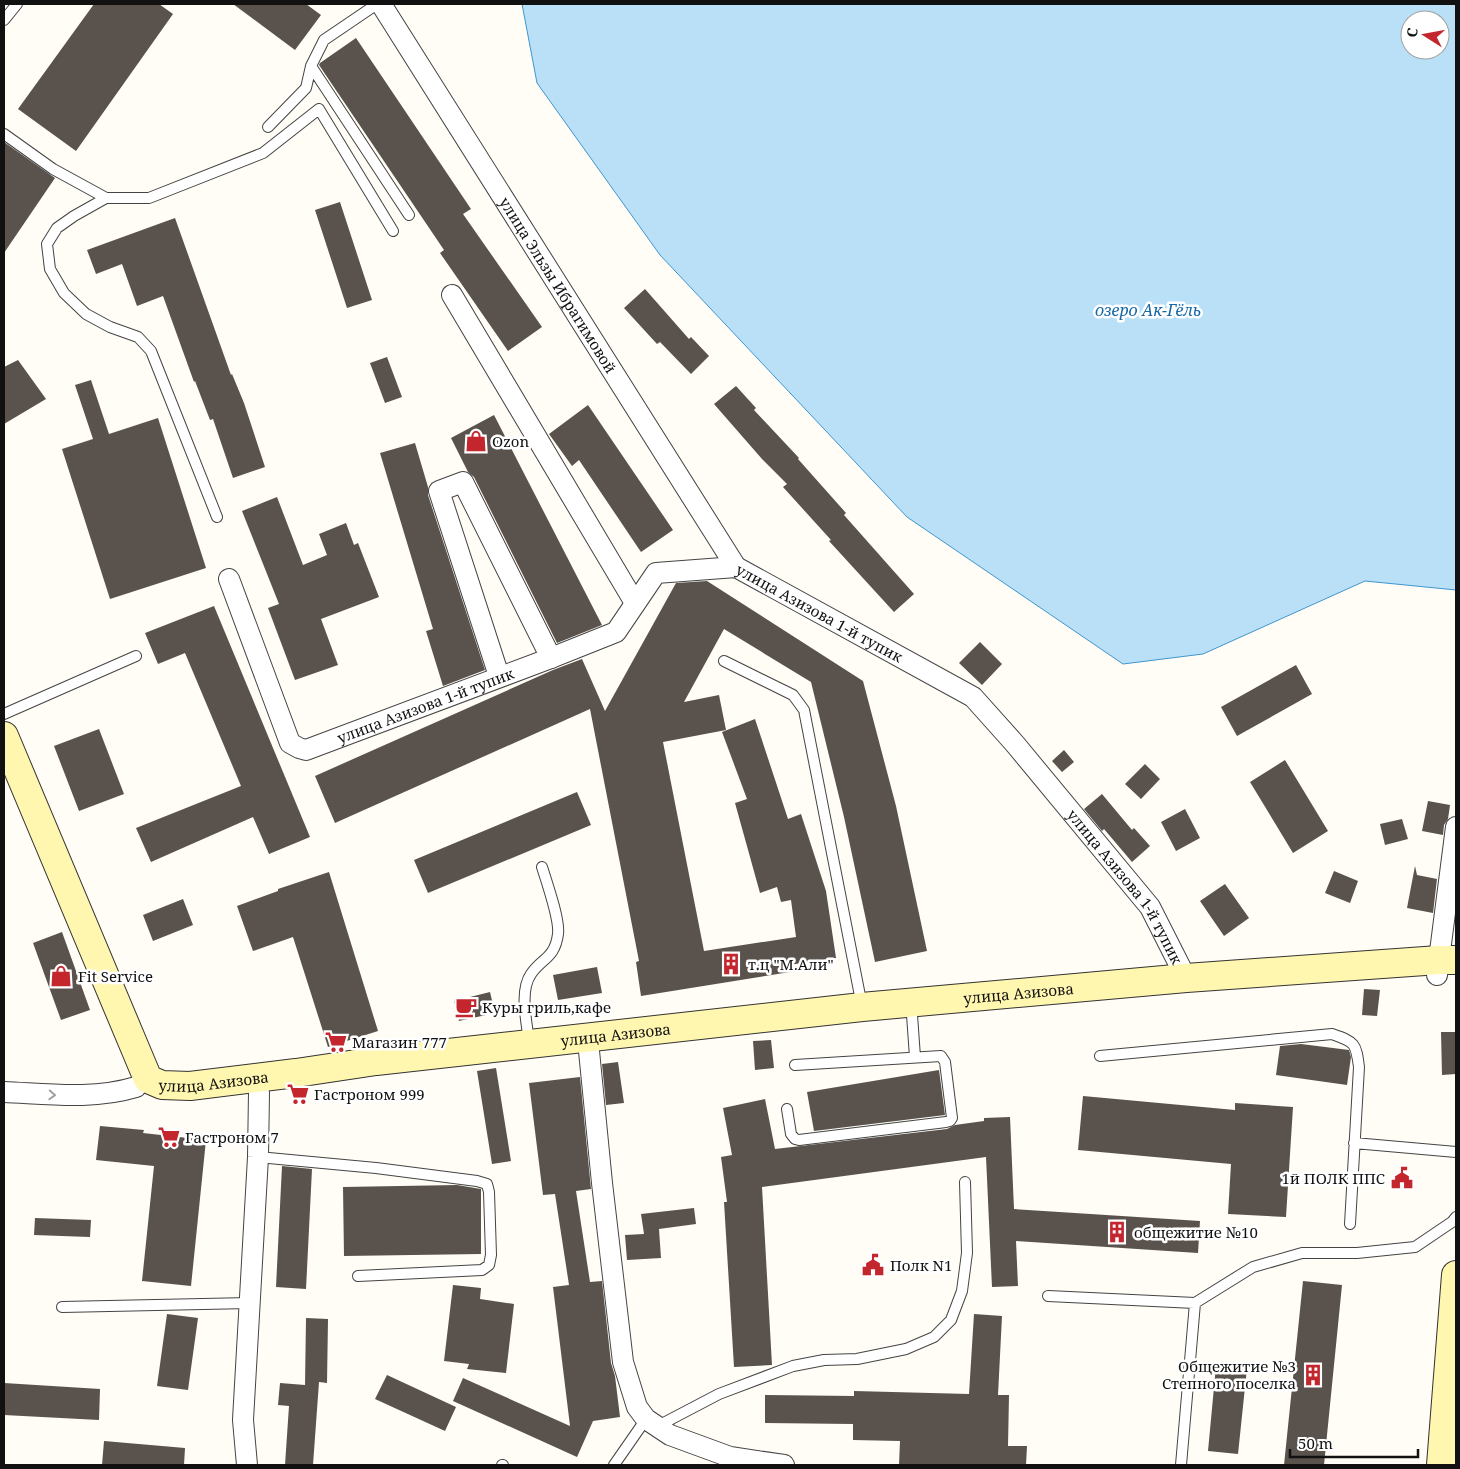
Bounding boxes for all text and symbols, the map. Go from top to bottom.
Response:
north arrow [1400,10,1450,60]
text: С [1402,26,1422,39]
street label: улица Эльзы Ибрагимовой [495,193,621,377]
water label: озеро Ак-Гёль [1095,299,1201,321]
shop icon: Ozon [463,428,489,454]
place label: Ozon [492,431,529,451]
street label: улица Азизова 1-й тупик [733,559,906,667]
street label: улица Азизова 1-й тупик [334,663,517,747]
street label: улица Азизова 1-й тупик [1063,805,1187,968]
building icon: т.ц "М.Али" [718,951,744,977]
place label: т.ц "М.Али" [748,954,834,974]
shop icon: Fit Service [48,963,74,989]
place label: Fit Service [78,966,153,986]
street label: улица Азизова [962,978,1075,1008]
cafe icon: Куры гриль,кафе [453,994,479,1020]
place label: Куры гриль,кафе [482,997,611,1017]
street label: улица Азизова [559,1018,672,1050]
supermarket icon: Магазин 777 [323,1029,349,1055]
place label: Магазин 777 [352,1032,447,1052]
street label: улица Азизова [158,1066,270,1096]
supermarket icon: Гастроном 999 [285,1081,311,1107]
place label: Гастроном 999 [314,1084,425,1104]
one-way arrow [49,1089,57,1100]
supermarket icon: Гастроном 7 [156,1124,182,1150]
place label: Гастроном 7 [185,1127,279,1147]
public building icon: 1й ПОЛК ППС [1389,1165,1415,1191]
place label: 1й ПОЛК ППС [1281,1168,1385,1188]
building icon: общежитие №10 [1104,1219,1130,1245]
place label: общежитие №10 [1134,1222,1258,1242]
public building icon: Полк N1 [860,1252,886,1278]
place label: Полк N1 [890,1255,952,1275]
place label: Общежитие №3 Степного поселка [1162,1356,1296,1393]
building icon: Общежитие №3 Степного поселка [1300,1362,1326,1388]
scale bar [1290,1426,1418,1458]
text: 50 m [1298,1433,1333,1453]

